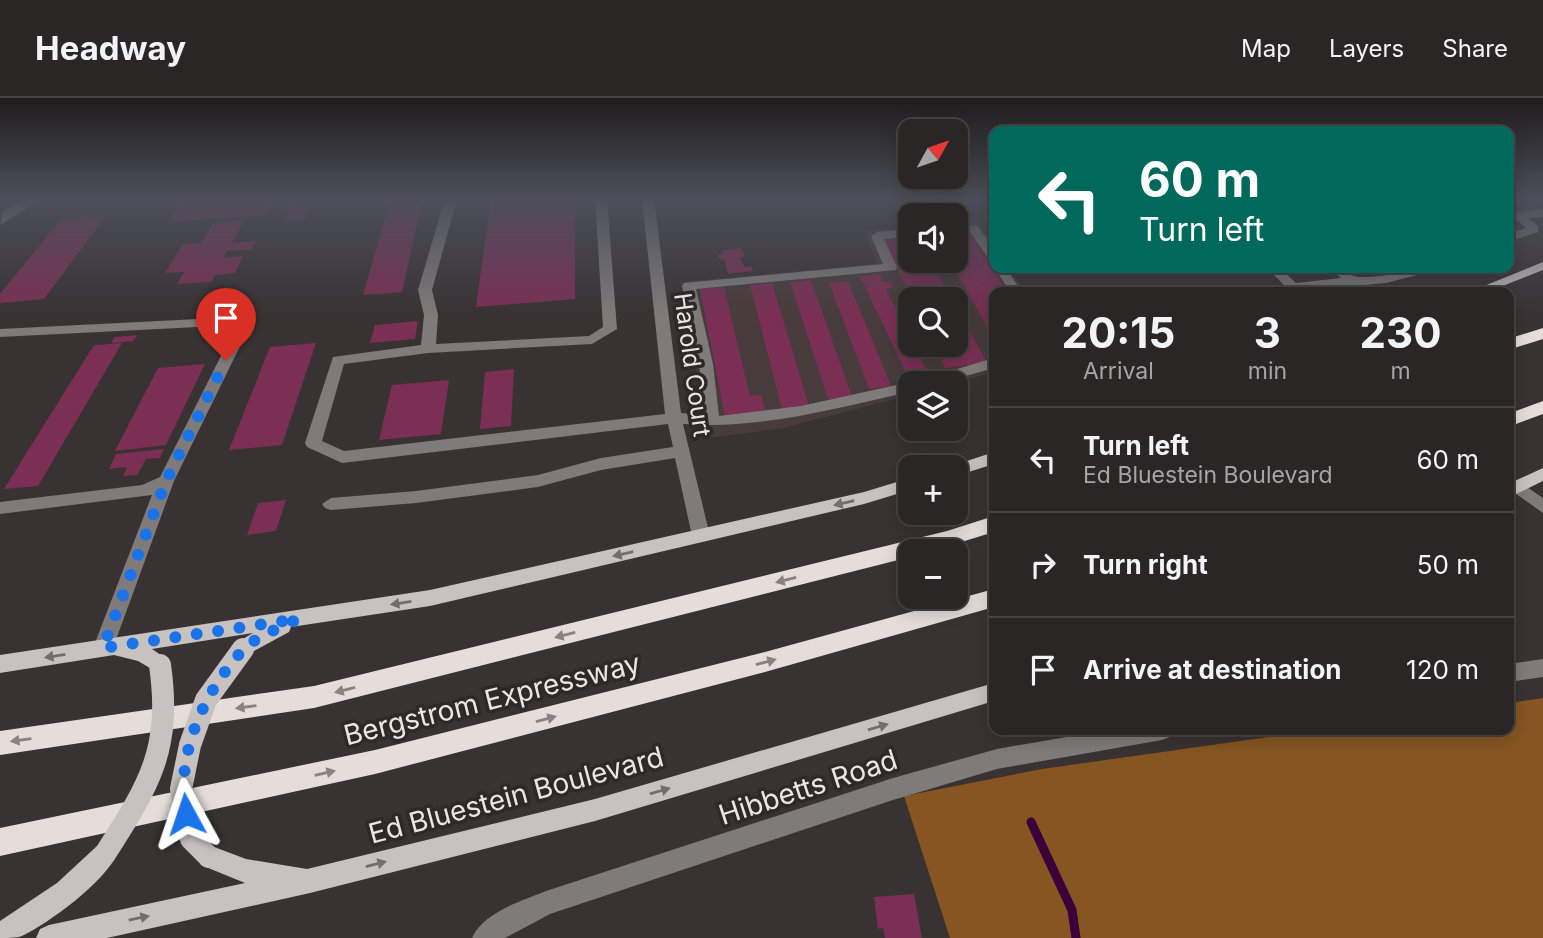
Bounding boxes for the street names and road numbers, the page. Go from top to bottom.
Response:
street label: Harold Court [668,291,717,439]
street label: Bergstrom Expressway [340,646,644,752]
street label: Ed Bluestein Boulevard [365,739,667,851]
street label: Hibbetts Road [714,742,902,832]

